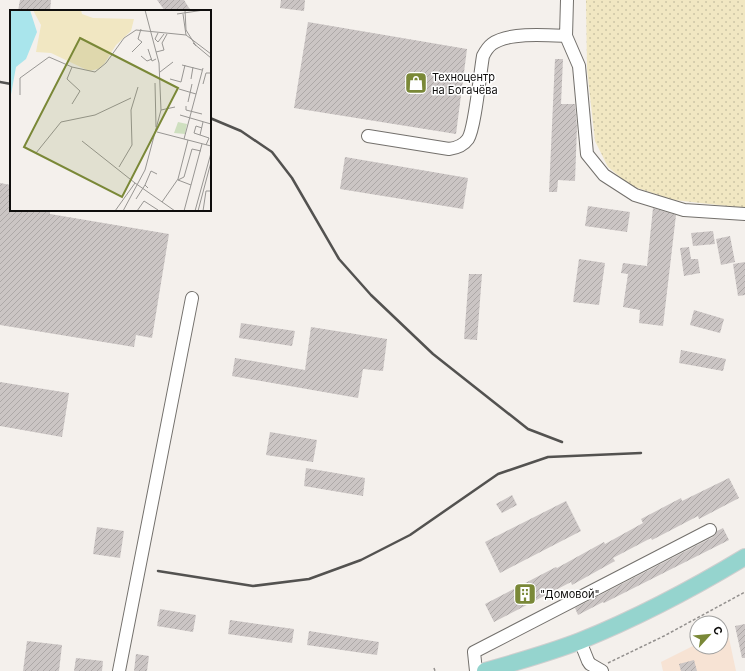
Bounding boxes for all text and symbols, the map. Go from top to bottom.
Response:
inset map [10,10,211,211]
shop icon: Техноцентр на Богачёва [403,70,429,96]
place label: Техноцентр на Богачёва [432,70,498,97]
building icon: "Домовой" [512,581,538,607]
place label: "Домовой" [540,587,600,601]
north arrow [689,615,729,655]
text: С [710,624,726,637]

